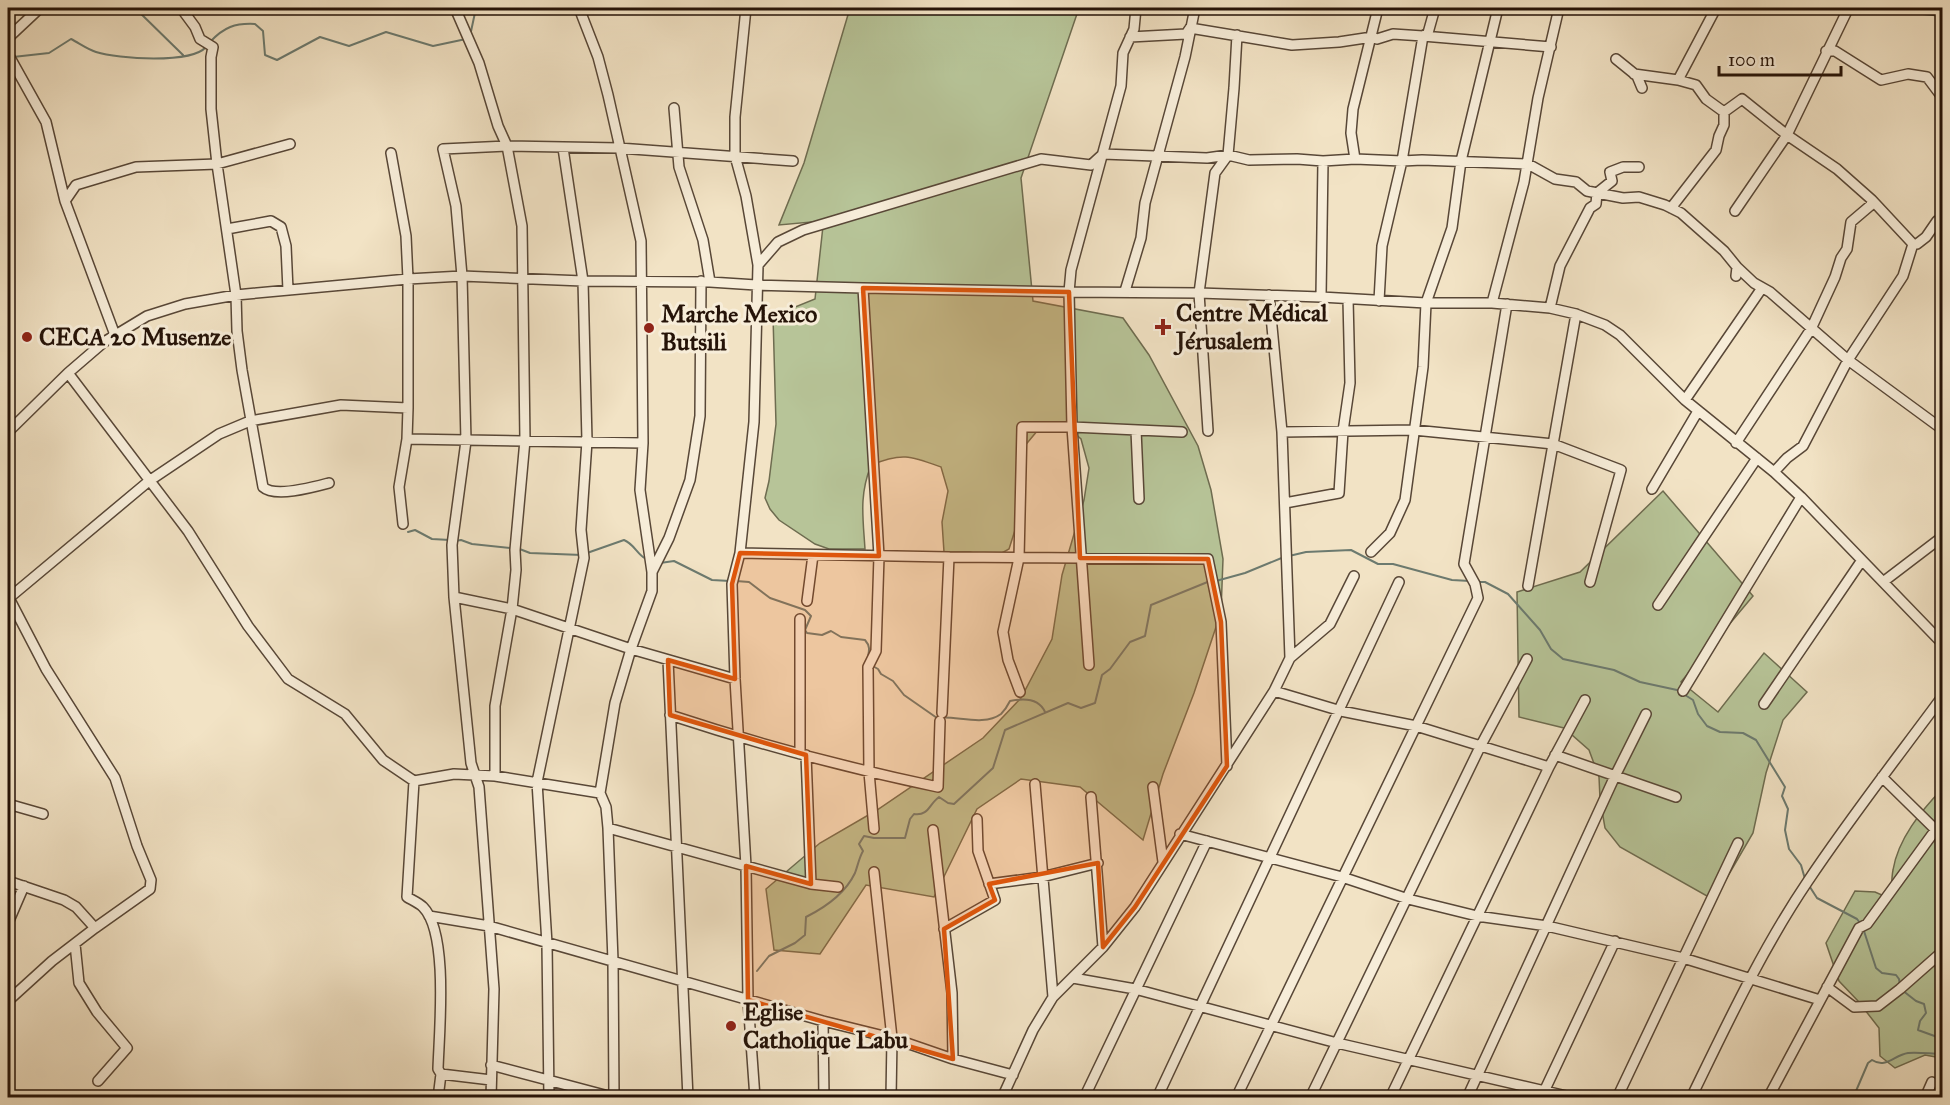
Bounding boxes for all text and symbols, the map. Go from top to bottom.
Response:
scale bar [1719,39,1840,77]
text: 100 m [1728,49,1775,71]
place label: Centre Médical Jérusalem [1173,298,1328,356]
place label: Marche Mexico Butsili [661,299,817,357]
marker: Centre Médical Jérusalem [1154,318,1172,336]
marker: Marche Mexico Butsili [642,321,656,335]
place label: CECA 20 Musenze [39,322,231,352]
marker: CECA 20 Musenze [20,330,34,344]
place label: Eglise Catholique Labu [743,997,908,1055]
marker: Eglise Catholique Labu [724,1019,738,1033]

